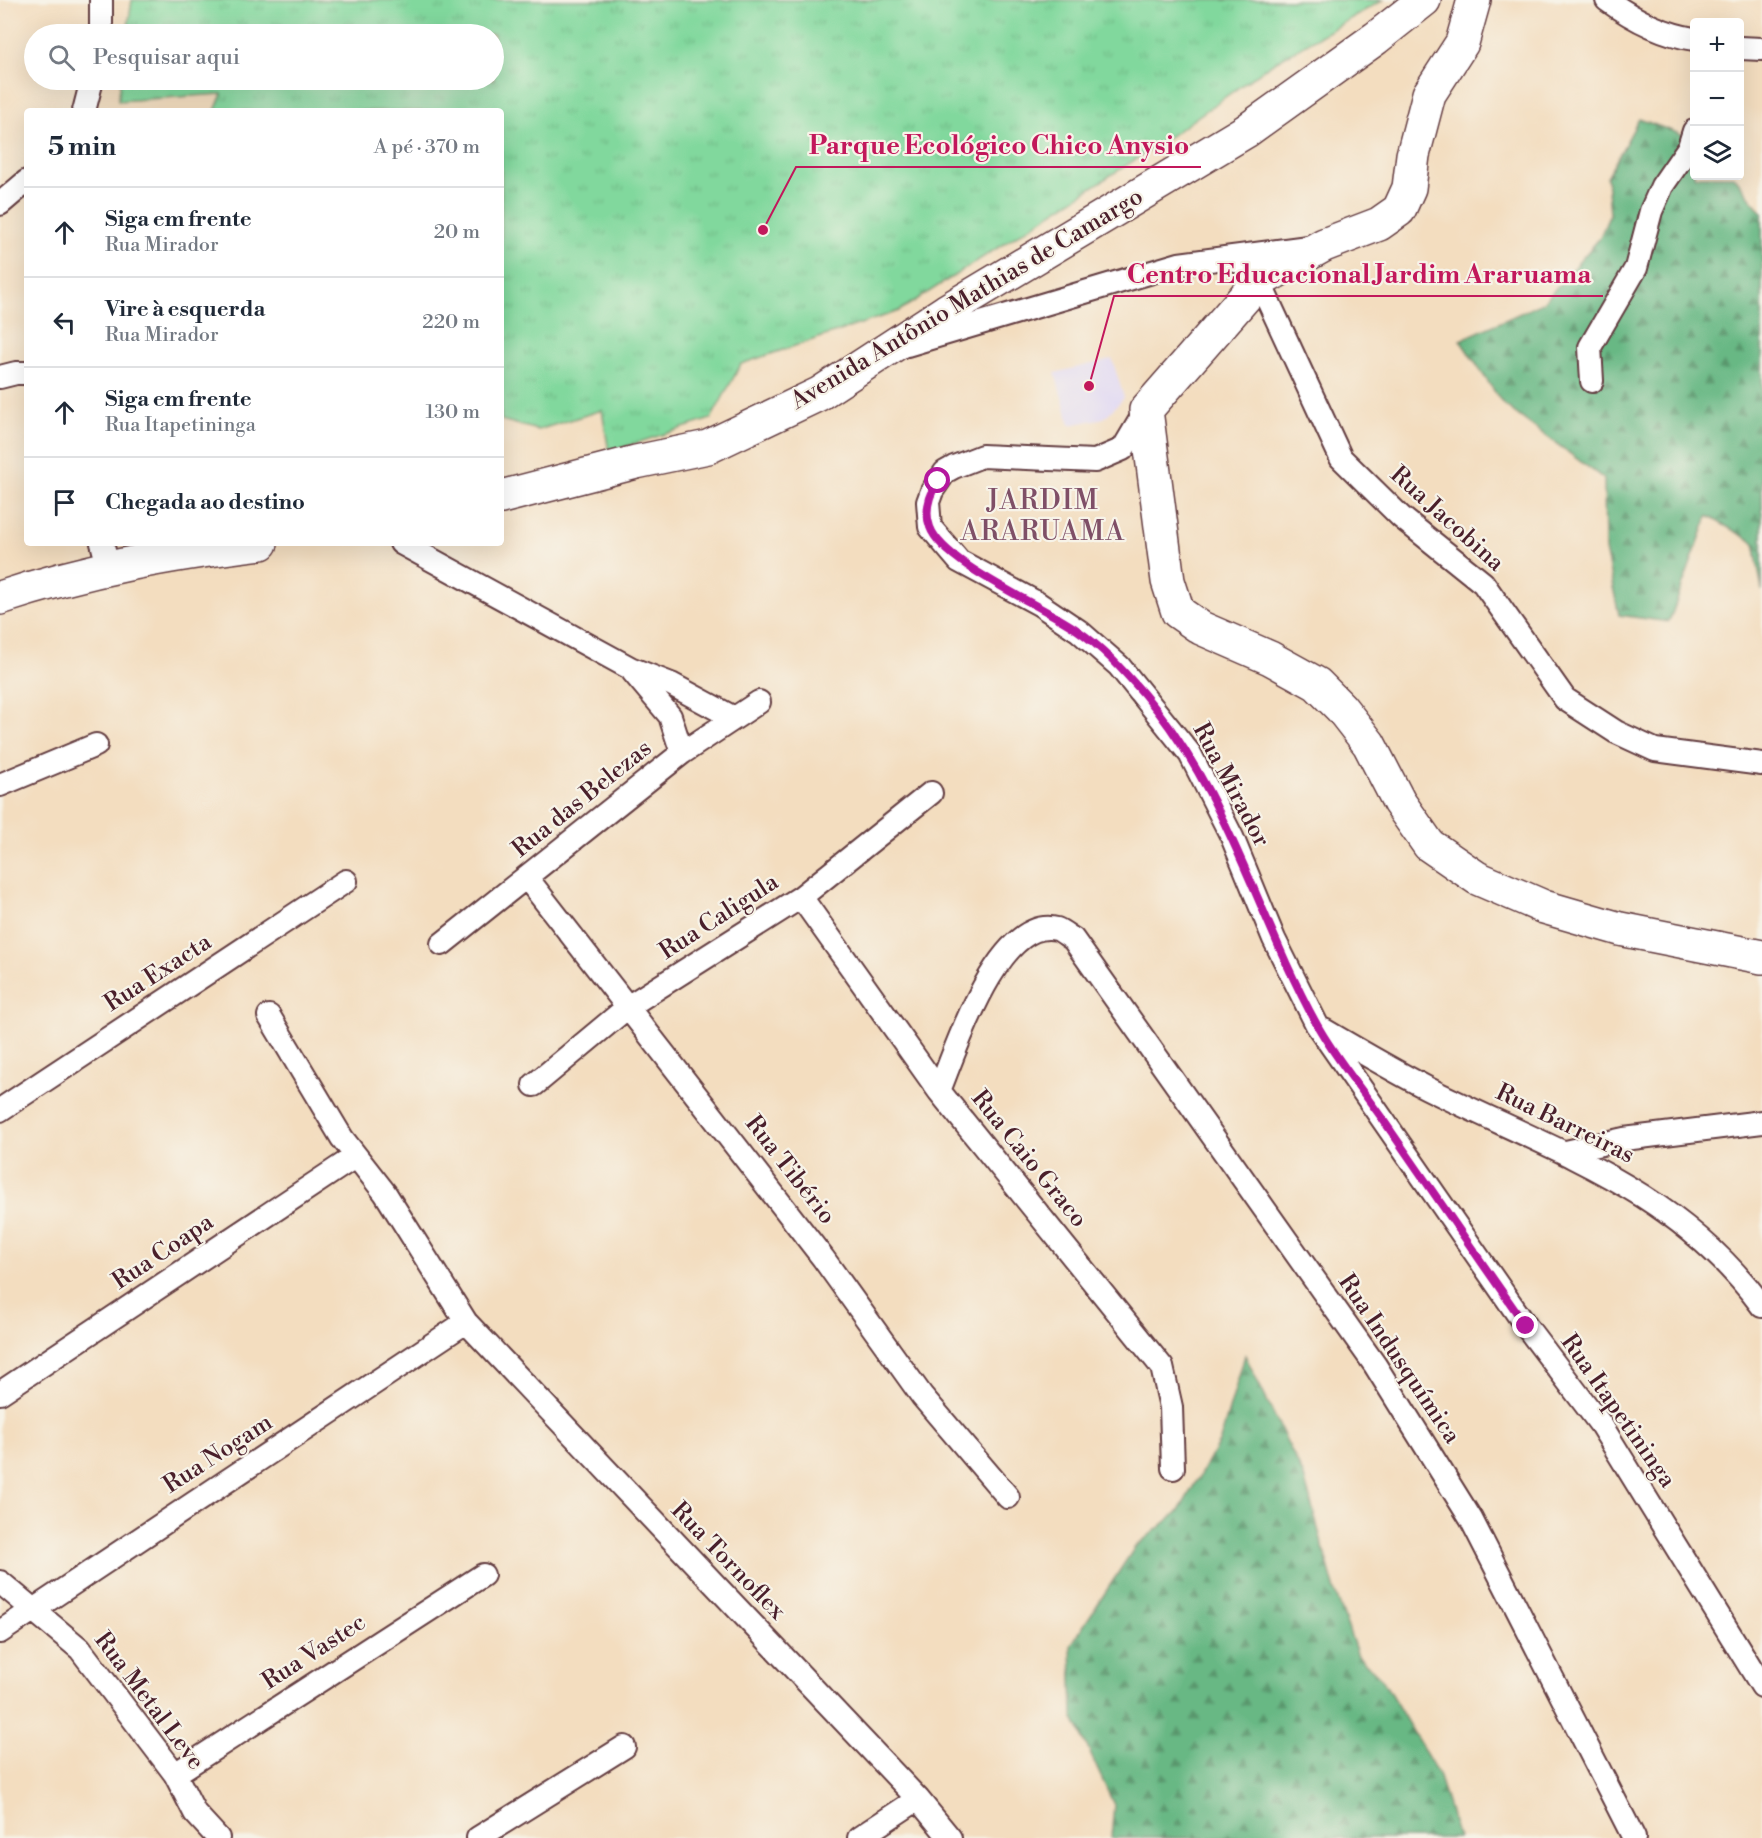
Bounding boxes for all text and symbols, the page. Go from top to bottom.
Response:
map controls [1690,18,1744,180]
button: + [1690,18,1744,72]
search box [24,24,504,90]
icon: search [45,41,78,74]
text: Pesquisar aqui [93,44,240,71]
button: − [1690,72,1744,126]
callout: Parque Ecológico Chico Anysio [796,123,1201,167]
button: layers [1690,126,1744,180]
text: Parque Ecológico Chico Anysio [809,130,1189,162]
text: 5 min [48,131,116,163]
text: A pé · 370 m [374,135,480,160]
street label: Avenida Antônio Mathias de Camargo [785,182,1149,417]
text: Siga em frente [105,206,252,233]
icon: ahead [48,216,81,249]
text: 20 m [434,220,480,245]
text: Rua Mirador [105,233,219,258]
callout: Centro Educacional Jardim Araruama [1114,252,1603,296]
text: Centro Educacional Jardim Araruama [1127,259,1592,291]
text: Vire à esquerda [105,296,265,323]
icon: left [48,306,81,339]
text: 220 m [422,310,480,335]
text: Rua Mirador [105,323,219,348]
text: Siga em frente [105,386,252,413]
icon: ahead [48,396,81,429]
text: 130 m [425,400,480,425]
text: Rua Itapetininga [105,413,256,438]
street label: Rua Jacobina [1384,460,1511,579]
route start [924,467,950,493]
district label: JARDIM ARARUAMA [959,484,1126,549]
icon: arrive [48,486,81,519]
text: Chegada ao destino [105,489,305,516]
street label: Rua Mirador [1186,718,1276,852]
street label: Rua das Belezas [506,734,658,864]
street label: Rua Caligula [654,867,785,967]
street label: Rua Exacta [99,927,218,1019]
street label: Rua Barreiras [1491,1078,1639,1170]
street label: Rua Caio Graco [964,1084,1094,1234]
street label: Rua Tibério [738,1110,842,1230]
street label: Rua Coapa [107,1207,220,1297]
street label: Rua Indusquímica [1331,1268,1467,1450]
route end [1512,1312,1538,1338]
street label: Rua Itapetininga [1554,1328,1683,1494]
street label: Rua Nogam [158,1408,278,1500]
street label: Rua Tornoflex [664,1496,792,1627]
street label: Rua Vastec [256,1607,372,1697]
street label: Rua Metal Leve [87,1626,211,1776]

